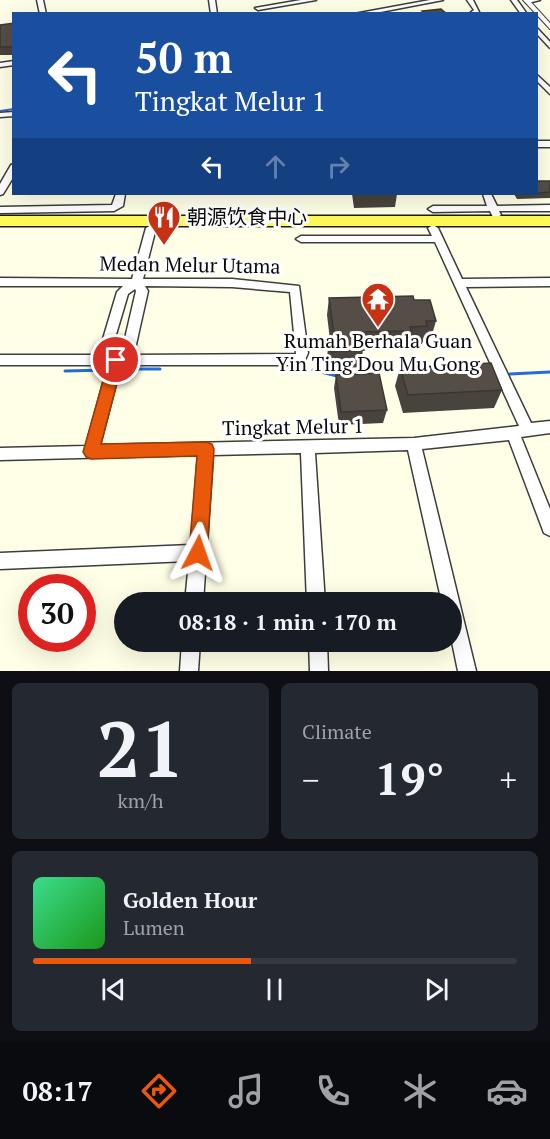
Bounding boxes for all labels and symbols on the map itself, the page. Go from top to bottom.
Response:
restaurant icon: 朝源饮食中心 [146,199,182,246]
place label: 朝源饮食中心 [187,203,307,230]
street label: Medan Melur Utama [99,249,281,280]
temple icon: Rumah Berhala Guan Yin Ting Dou Mu Gong [360,281,396,328]
place label: Rumah Berhala Guan Yin Ting Dou Mu Gong [276,327,480,377]
pin [90,334,141,385]
street label: Tingkat Melur 1 [222,412,364,441]
position arrow [166,521,230,585]
speed limit sign: 30 [18,574,96,652]

